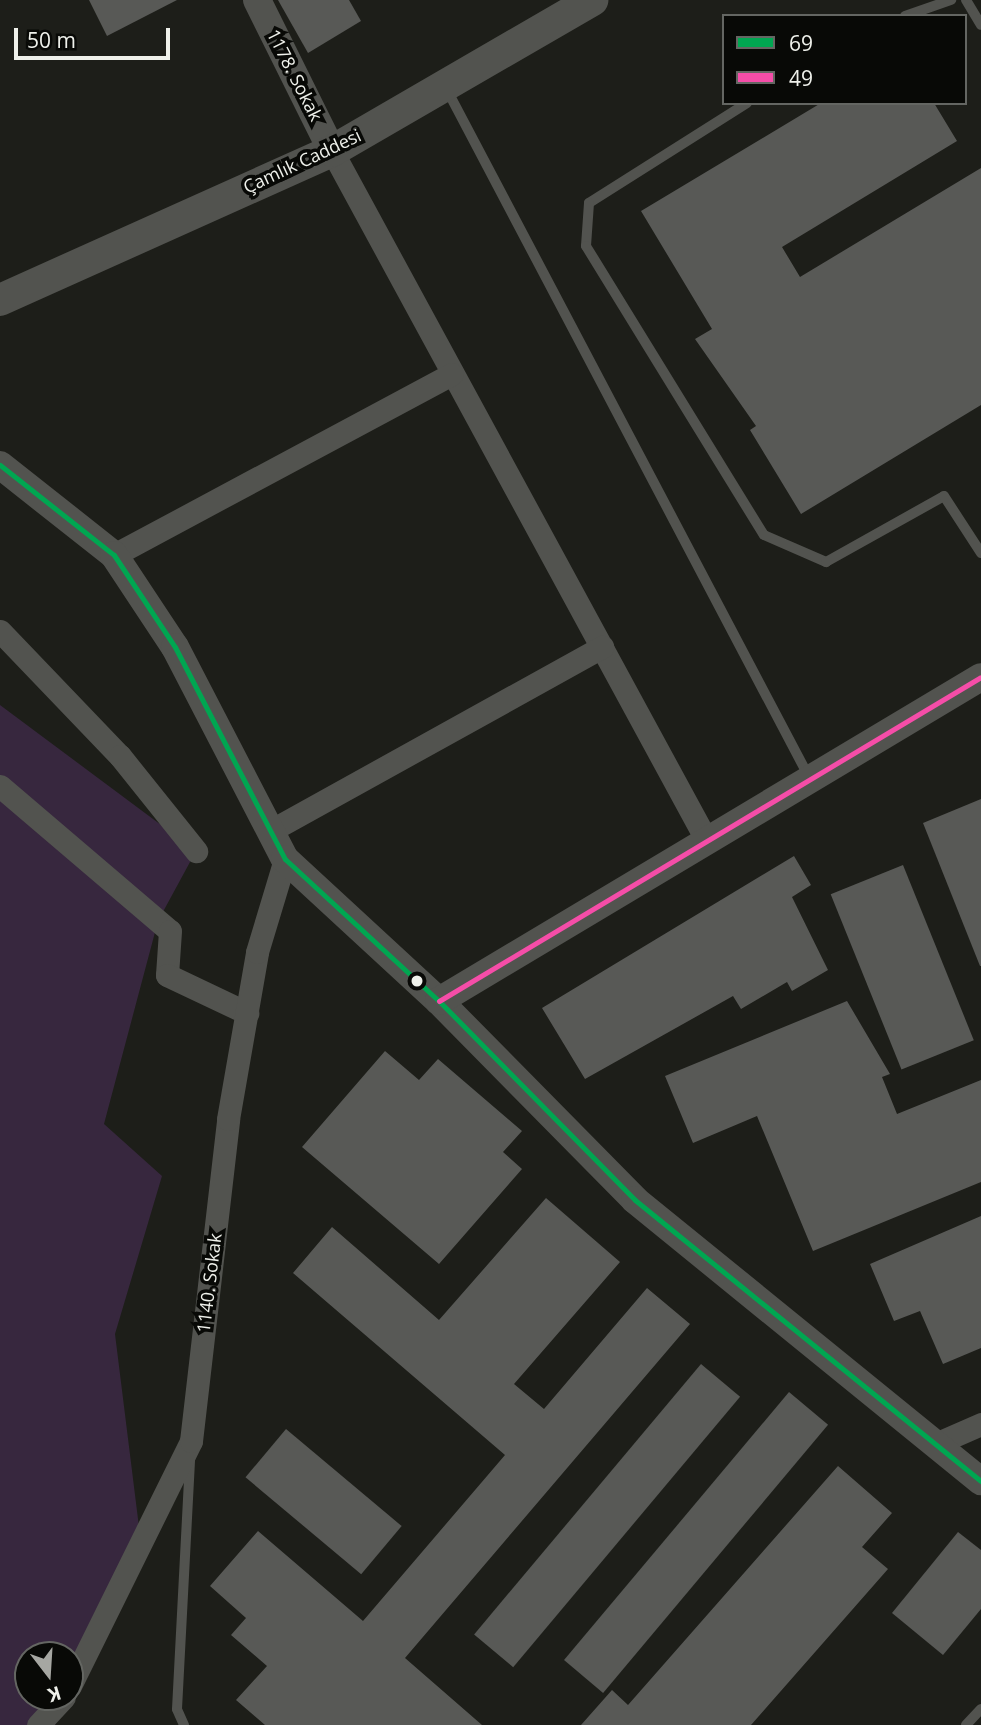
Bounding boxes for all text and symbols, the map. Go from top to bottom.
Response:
scale bar [18,14,173,58]
legend [722,14,967,105]
street label: 1178. Sokak [263,25,327,125]
text: 50 m [27,26,76,54]
text: 69 [789,29,813,57]
text: 49 [789,64,813,92]
street label: Çamlık Caddesi [240,124,364,198]
unlabelled marker [410,974,424,988]
street label: 1140. Sokak [192,1232,226,1334]
north arrow [14,1641,84,1711]
text: K [45,1680,64,1708]

